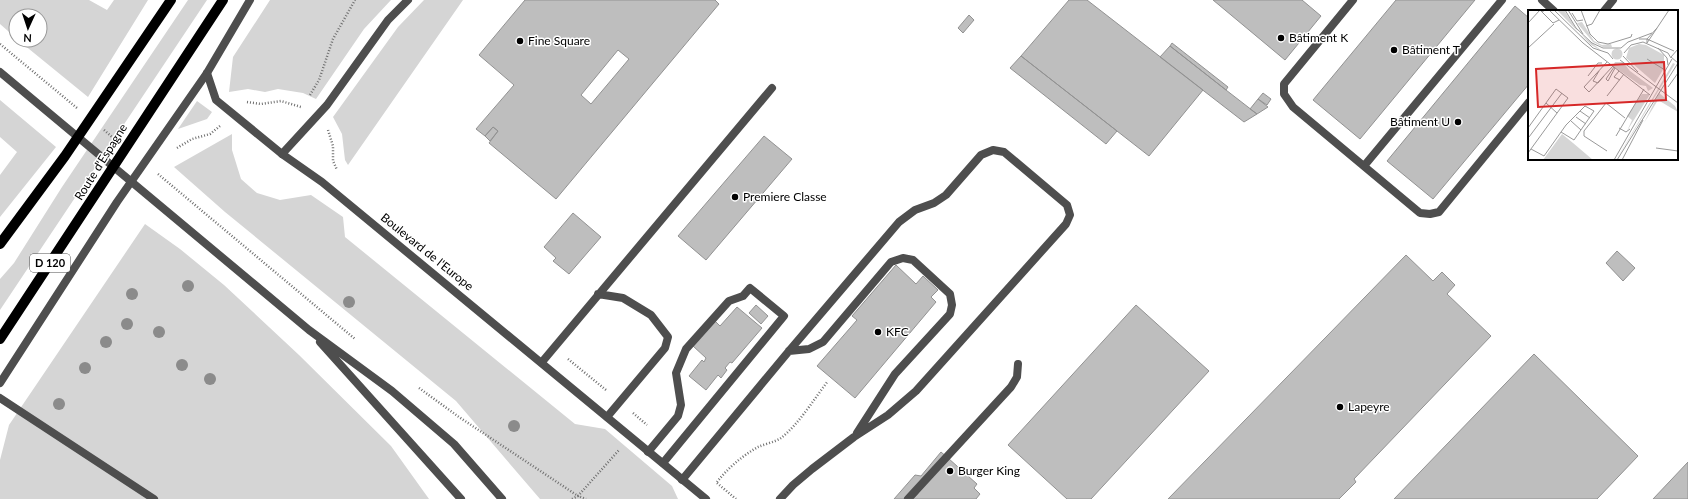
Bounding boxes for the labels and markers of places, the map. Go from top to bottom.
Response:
place label: Bâtiment K [1289,30,1348,45]
place label: Fine Square [528,33,590,48]
marker: Bâtiment K [1276,33,1286,43]
marker: Fine Square [515,36,525,46]
place label: Bâtiment T [1402,42,1460,57]
marker: Bâtiment T [1389,45,1399,55]
place label: Bâtiment U [1390,114,1450,129]
marker: Bâtiment U [1453,117,1463,127]
place label: Premiere Classe [743,189,827,204]
marker: Premiere Classe [730,192,740,202]
place label: KFC [886,324,909,339]
marker: KFC [873,327,883,337]
place label: Lapeyre [1348,399,1390,414]
marker: Lapeyre [1335,402,1345,412]
place label: Burger King [958,463,1020,478]
marker: Burger King [945,466,955,476]

